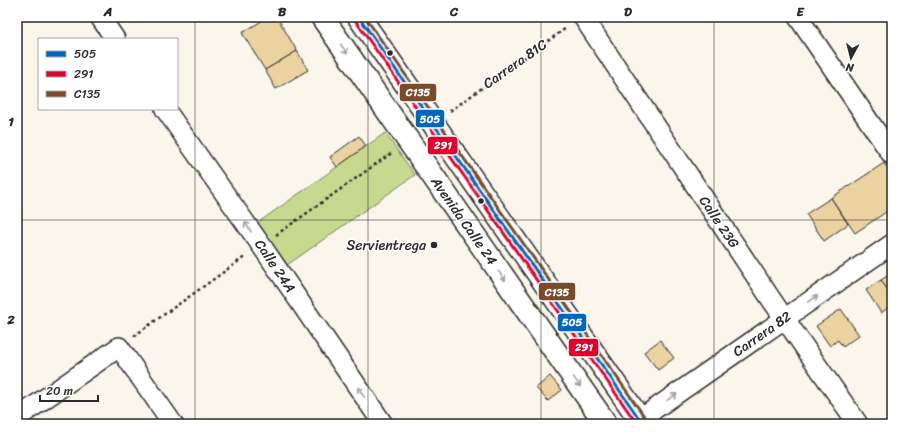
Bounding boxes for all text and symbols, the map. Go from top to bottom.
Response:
text: A [103,0,112,23]
text: B [278,0,287,23]
text: C [449,0,459,23]
text: D [624,0,632,23]
text: E [796,0,805,23]
street label: Carrera 81C [478,32,553,95]
legend [38,38,178,110]
north arrow [831,38,871,78]
text: 505 [74,43,96,65]
one-way arrow [340,43,348,54]
unlabelled marker [385,48,395,58]
text: N [845,57,856,77]
text: 291 [74,63,93,85]
text: C135 [74,83,101,105]
line badge: C135 [399,83,437,102]
text: C135 [405,83,430,102]
line badge: 505 [415,109,445,128]
text: 1 [8,110,14,133]
text: 505 [420,110,440,129]
line badge: 291 [427,136,458,155]
text: 291 [433,136,452,155]
street label: Avenida Calle 24 [423,171,504,271]
street label: Calle 23G [692,191,746,254]
unlabelled marker [476,196,486,206]
one-way arrow [244,221,252,232]
place label: Servientrega [346,233,427,258]
street label: Calle 24A [248,234,302,298]
marker: Servientrega [429,240,439,250]
one-way arrow [498,270,506,281]
line badge: C135 [538,282,576,301]
text: C135 [544,283,569,302]
one-way arrow [807,295,818,303]
street label: Carrera 82 [727,304,797,364]
text: 2 [6,308,15,331]
line badge: 505 [557,313,587,332]
text: 505 [562,313,582,332]
line badge: 291 [568,338,599,357]
text: 291 [574,338,593,357]
scale bar [40,377,98,403]
one-way arrow [573,377,581,388]
text: 20 m [46,380,73,402]
one-way arrow [357,387,365,398]
one-way arrow [666,393,677,401]

